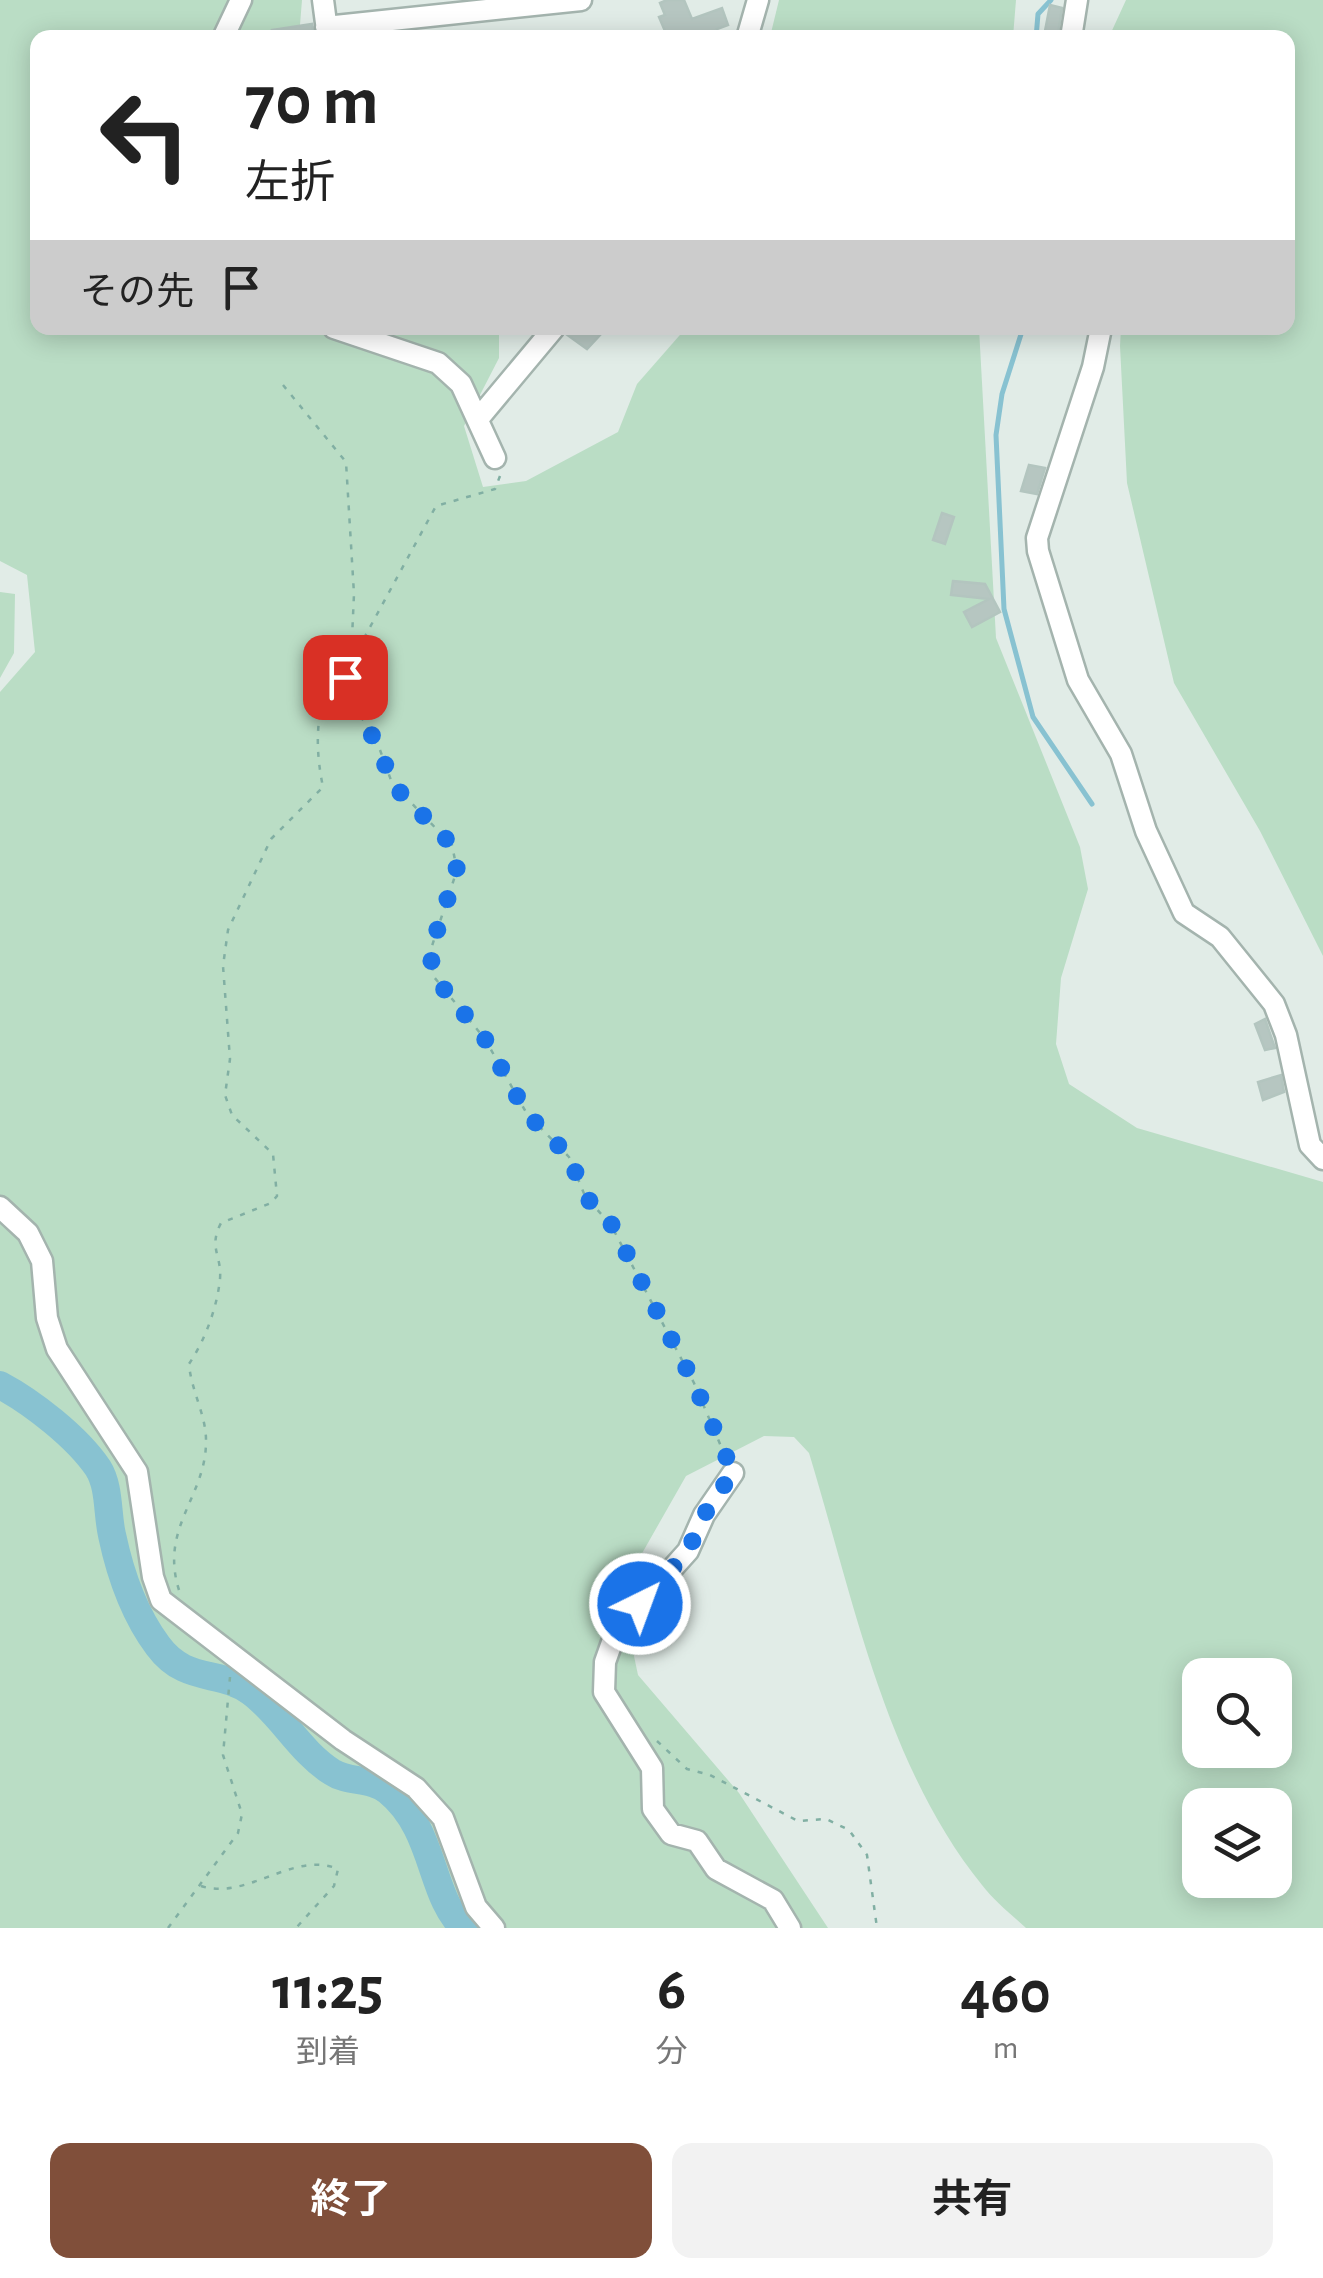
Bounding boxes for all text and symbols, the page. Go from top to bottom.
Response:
text: 70 m [245,67,379,137]
icon: left [80,70,210,200]
text: 左折 [245,161,335,206]
icon: arrive [214,260,269,315]
text: その先 [80,274,194,312]
pin [303,635,388,720]
icon: arrive [318,650,373,705]
position arrow [588,1552,692,1656]
map controls [1182,1658,1292,1898]
button: search [1182,1658,1292,1768]
button: layers [1182,1788,1292,1898]
text: 11:25 [272,1960,383,2020]
text: 6 [657,1960,686,2020]
text: 460 [960,1964,1051,2024]
text: m [993,2032,1018,2064]
text: 到着 [296,2036,360,2068]
text: 分 [656,2036,688,2068]
button: 終了 [50,2143,652,2258]
button: 共有 [672,2143,1273,2258]

